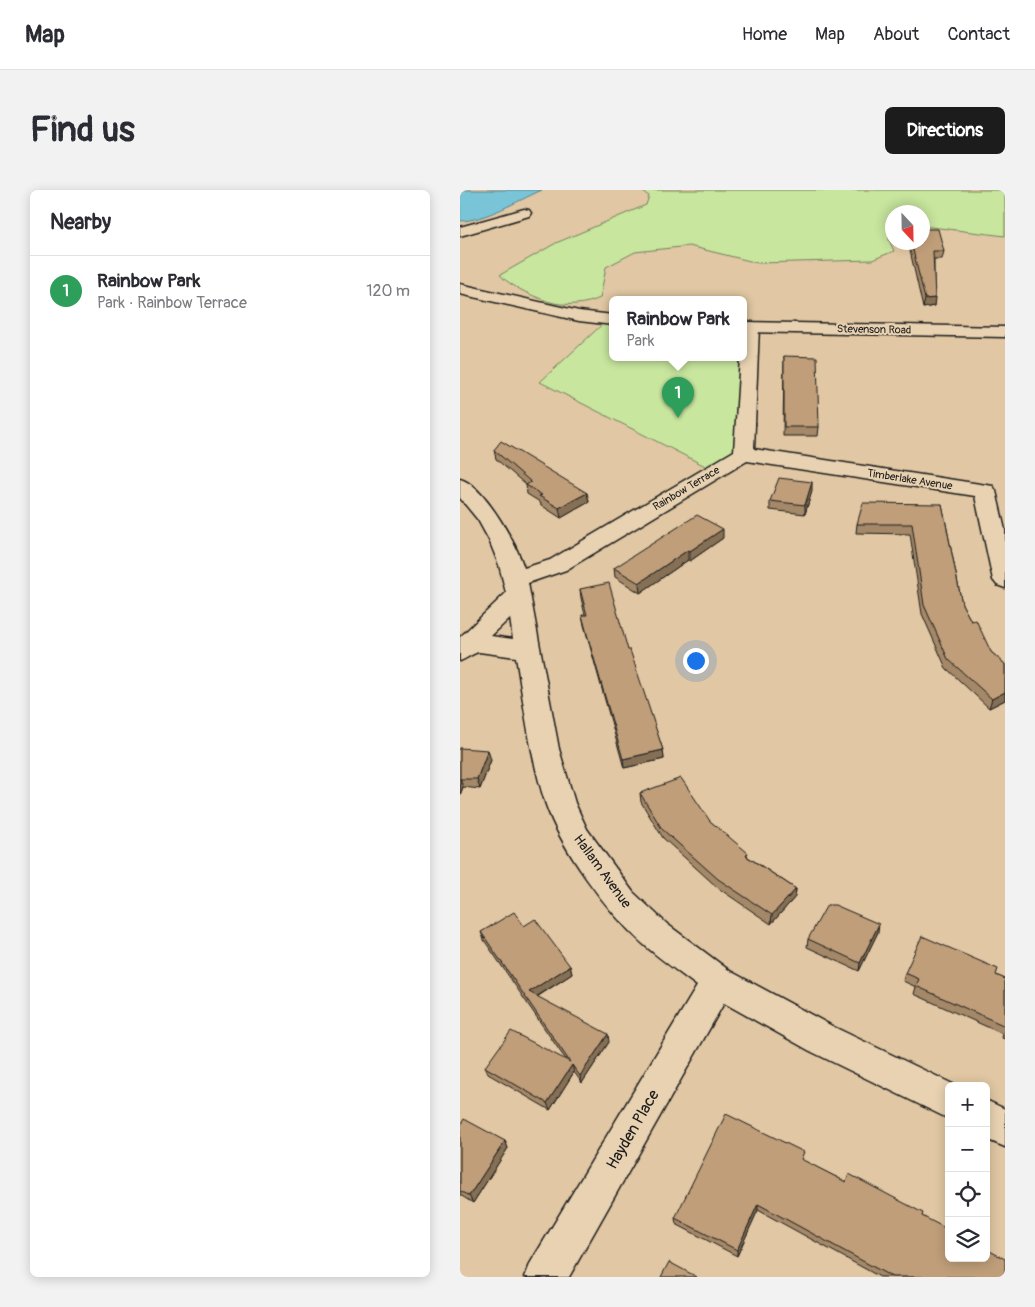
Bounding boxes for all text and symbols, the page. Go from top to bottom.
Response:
text: Map [25,20,65,49]
text: Home [742,23,787,46]
text: Map [815,23,845,46]
text: About [873,23,919,46]
text: Contact [947,23,1010,46]
button: Directions [885,107,1005,154]
text: Find us [30,108,135,152]
north arrow [885,205,930,250]
text: Nearby [50,209,111,236]
text: Rainbow Park [97,269,200,293]
text: 1 [63,281,69,301]
text: 120 m [366,281,410,301]
text: Park · Rainbow Terrace [97,293,247,313]
popup [609,296,747,361]
text: Rainbow Park [626,307,730,331]
street label: Stevenson Road [837,322,911,337]
text: Park [626,331,654,351]
pin: 1 [662,377,694,418]
street label: Rainbow Terrace [651,463,722,513]
street label: Timberlake Avenue [866,466,954,493]
your location [683,648,709,674]
street label: Hallam Avenue [570,831,635,912]
map controls [945,1082,990,1262]
button: + [945,1082,990,1127]
street label: Hayden Place [602,1086,664,1173]
button: − [945,1127,990,1172]
button: locate [945,1172,990,1217]
button: layers [945,1217,990,1262]

